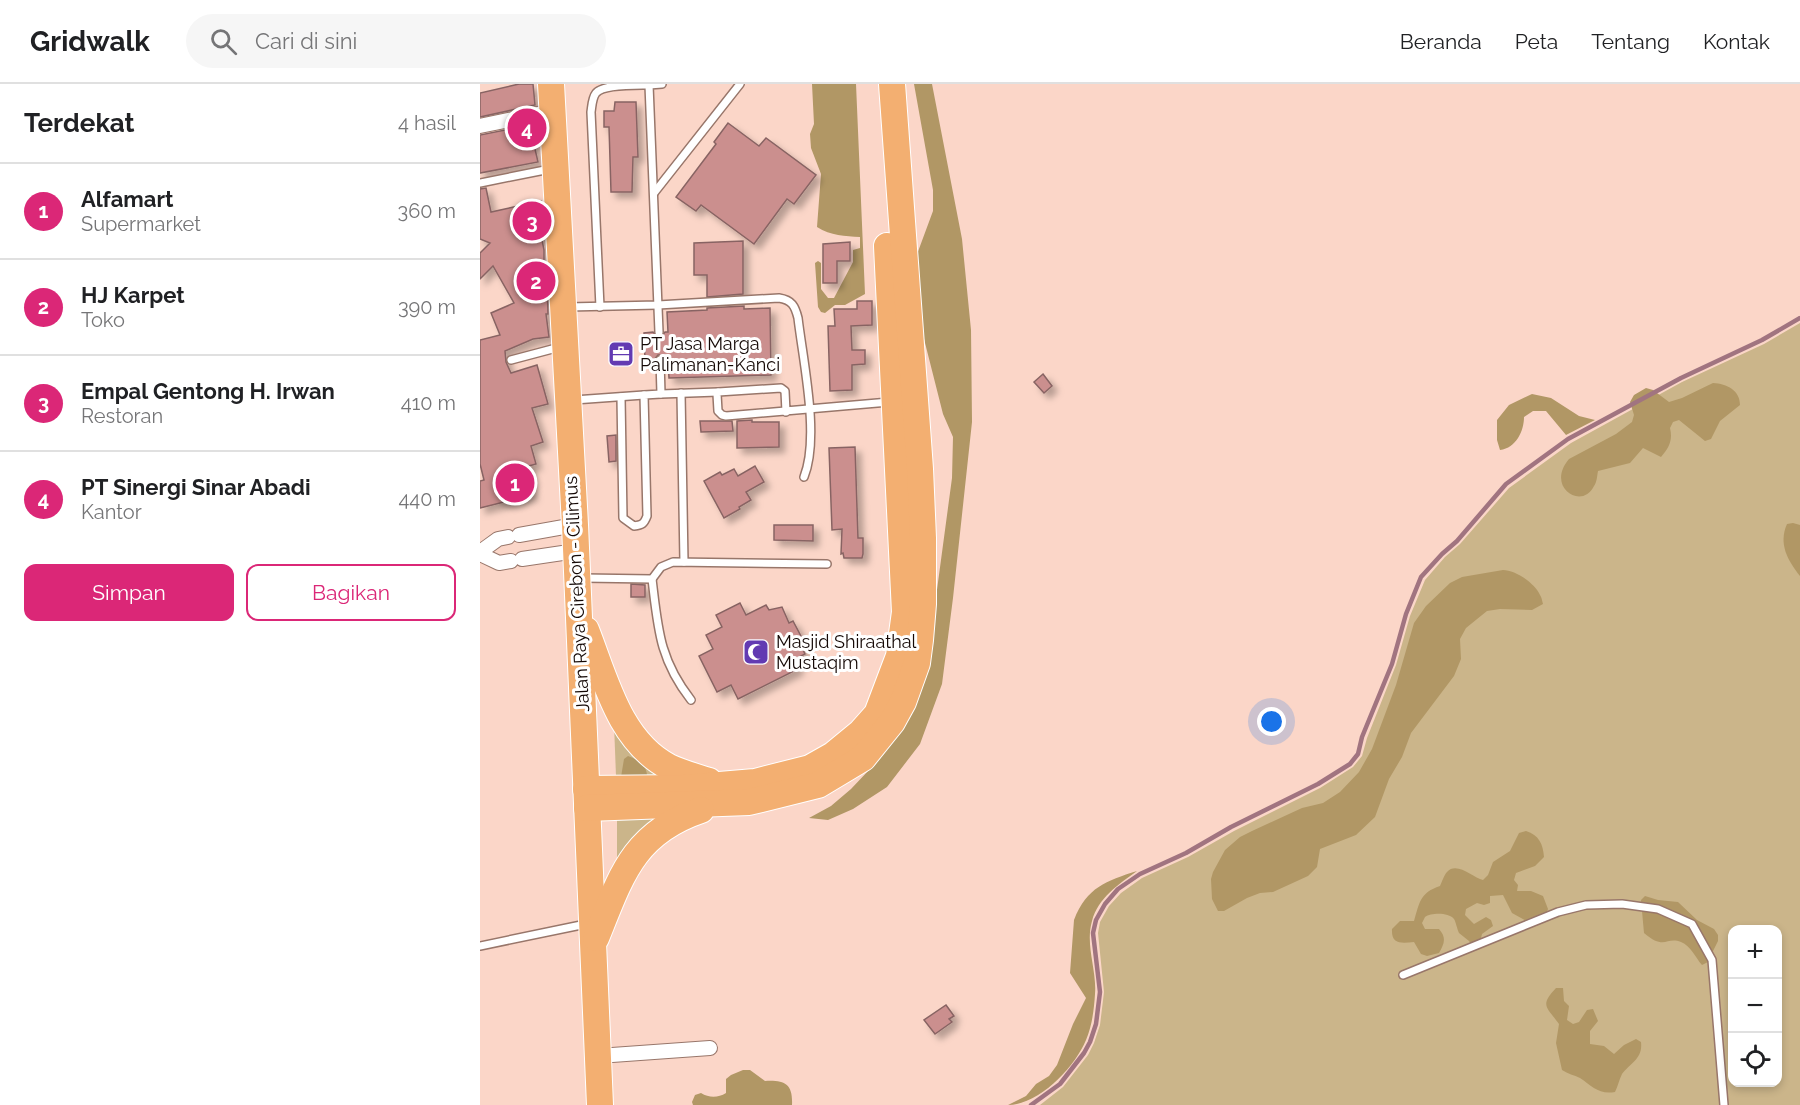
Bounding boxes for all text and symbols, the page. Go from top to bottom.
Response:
search box [186,14,606,68]
text: Gridwalk [30,25,150,58]
icon: search [207,25,240,58]
text: Cari di sini [255,28,357,54]
text: Beranda [1400,29,1482,54]
text: Peta [1515,29,1558,54]
text: Tentang [1591,29,1670,54]
text: Kontak [1703,29,1770,54]
pin: 4 [508,106,546,150]
text: Terdekat [24,108,135,138]
text: 4 hasil [398,111,456,135]
text: Alfamart [81,186,173,212]
pin: 3 [512,198,552,244]
text: 1 [39,199,48,223]
text: 360 m [398,199,456,223]
text: Supermarket [81,212,201,236]
pin: 2 [516,258,556,304]
text: HJ Karpet [81,282,185,308]
text: 2 [38,295,49,319]
text: 390 m [398,295,456,319]
text: Toko [81,308,125,332]
place label: PT Jasa Marga Palimanan-Kanci [640,333,780,375]
office icon: PT Jasa Marga Palimanan-Kanci [606,339,636,369]
text: Empal Gentong H. Irwan [81,378,335,404]
text: 3 [38,391,49,415]
text: 410 m [401,391,456,415]
text: Restoran [81,404,163,428]
pin: 1 [495,460,534,506]
text: PT Sinergi Sinar Abadi [81,474,311,500]
street label: Jalan Raya Cirebon - Cilimus [560,475,593,712]
text: 4 [38,487,49,511]
text: 440 m [398,487,456,511]
text: Kantor [81,500,142,524]
button: Simpan [24,564,234,621]
button: Bagikan [246,564,456,621]
place label: Masjid Shiraathal Mustaqim [776,631,916,673]
mosque icon: Masjid Shiraathal Mustaqim [741,637,771,667]
your location [1257,707,1286,736]
map controls [1728,925,1782,1087]
button: + [1728,925,1782,979]
button: − [1728,979,1782,1033]
button: locate [1728,1033,1782,1087]

